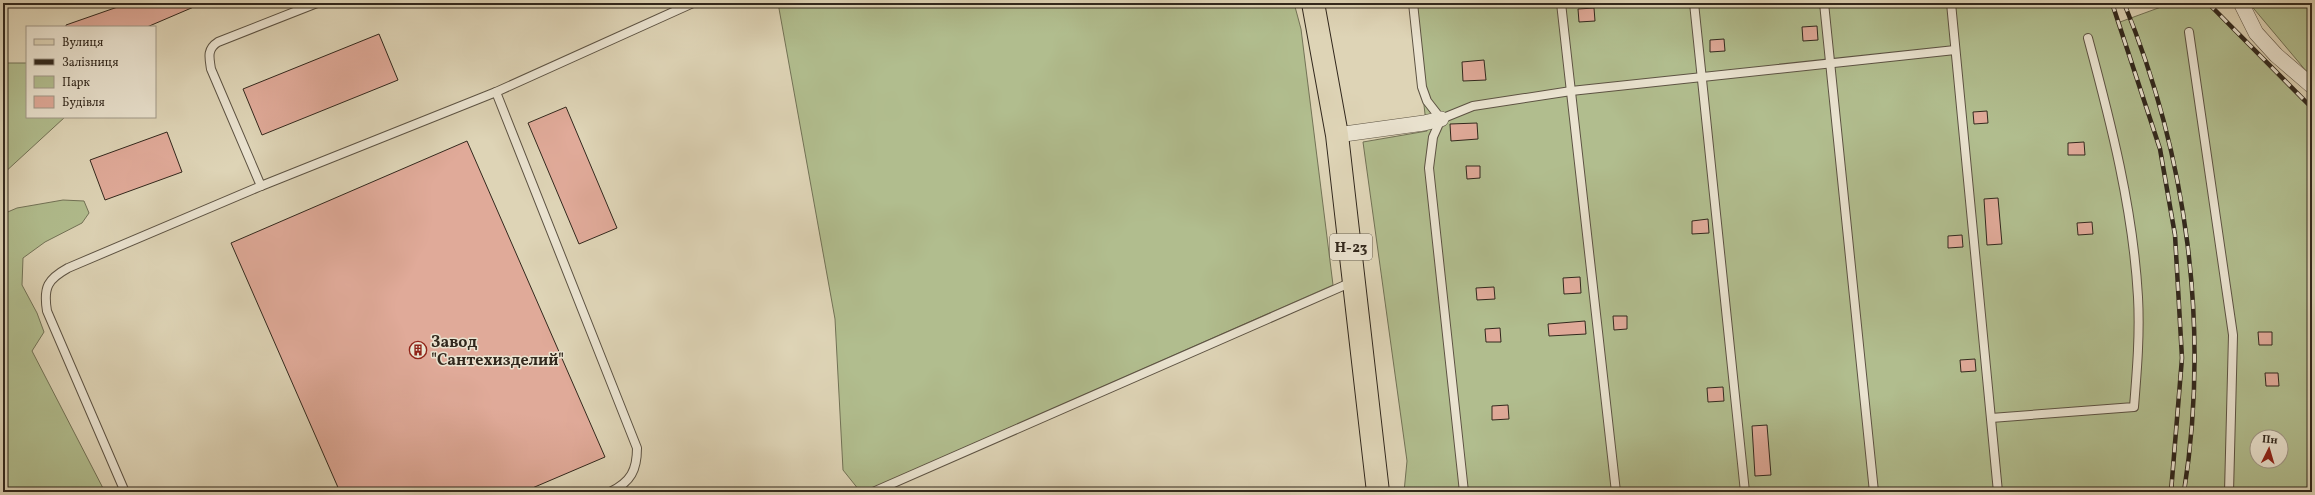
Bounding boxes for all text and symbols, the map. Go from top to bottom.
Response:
legend [26,26,156,118]
text: Вулиця [62,35,103,51]
text: Залізниця [62,55,118,71]
text: Парк [62,75,90,91]
text: Будівля [62,95,105,111]
road number: Н-23 [1330,234,1372,260]
place label: Завод "Сантехизделий" [431,332,564,372]
building icon: Завод "Сантехизделий" [408,340,428,360]
north arrow [2249,429,2289,469]
text: Пн [2261,432,2278,449]

